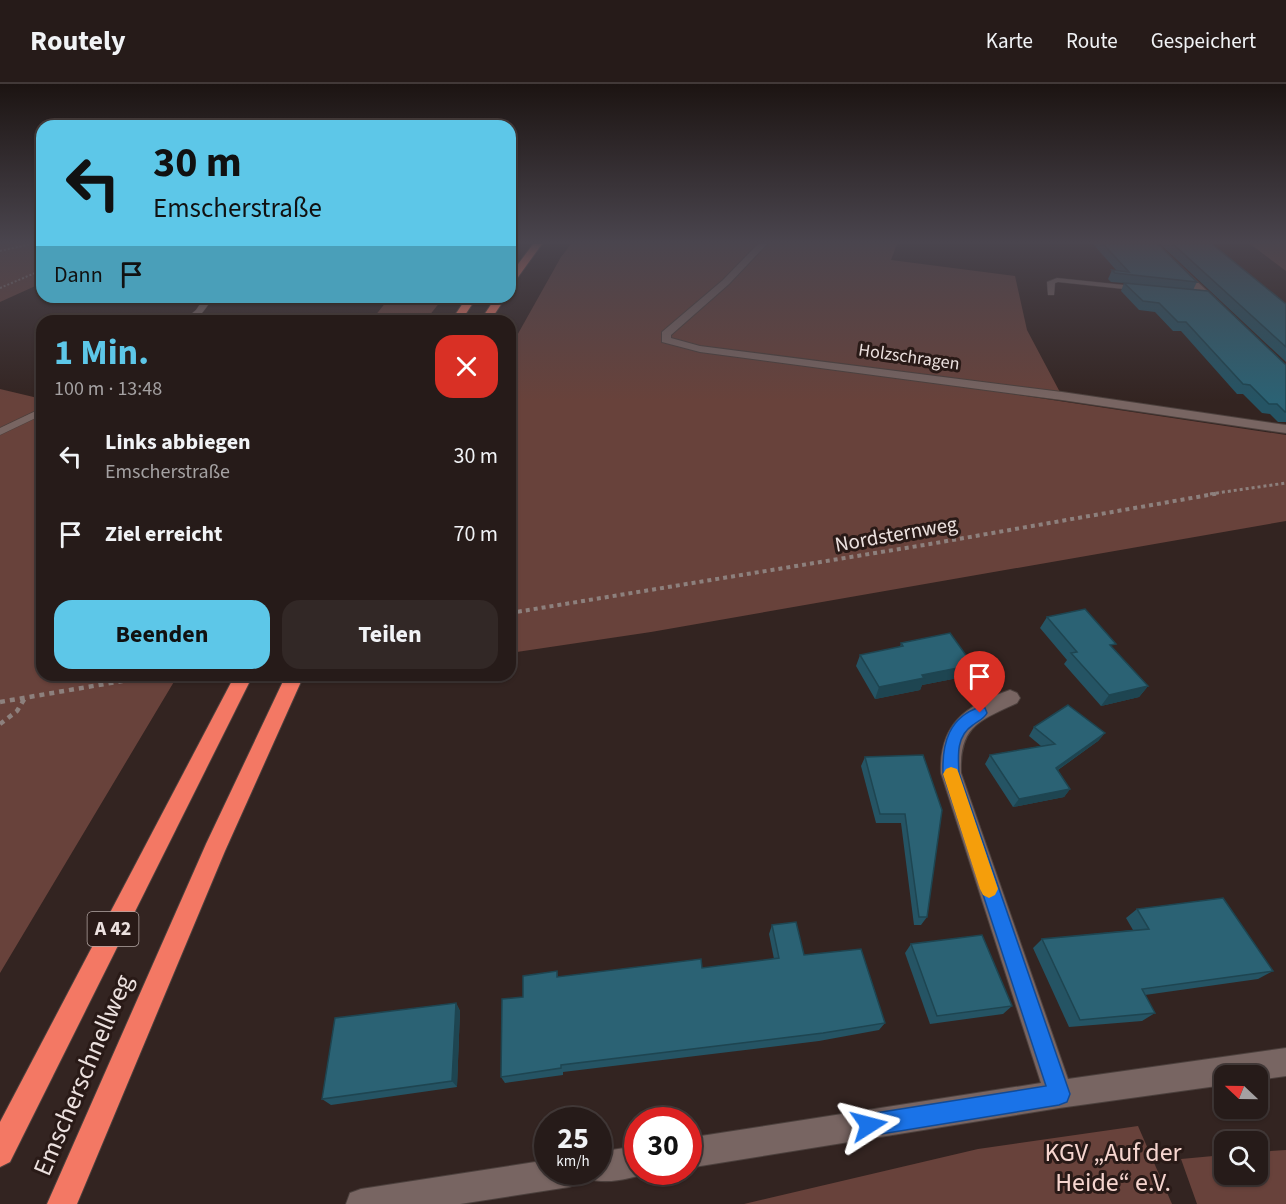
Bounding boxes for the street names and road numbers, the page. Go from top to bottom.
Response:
street label: Holzschragen [857,338,961,376]
street label: Nordsternweg [832,508,960,560]
road number: A 42 [88,912,138,946]
street label: Emscherschnellweg [24,969,142,1181]

